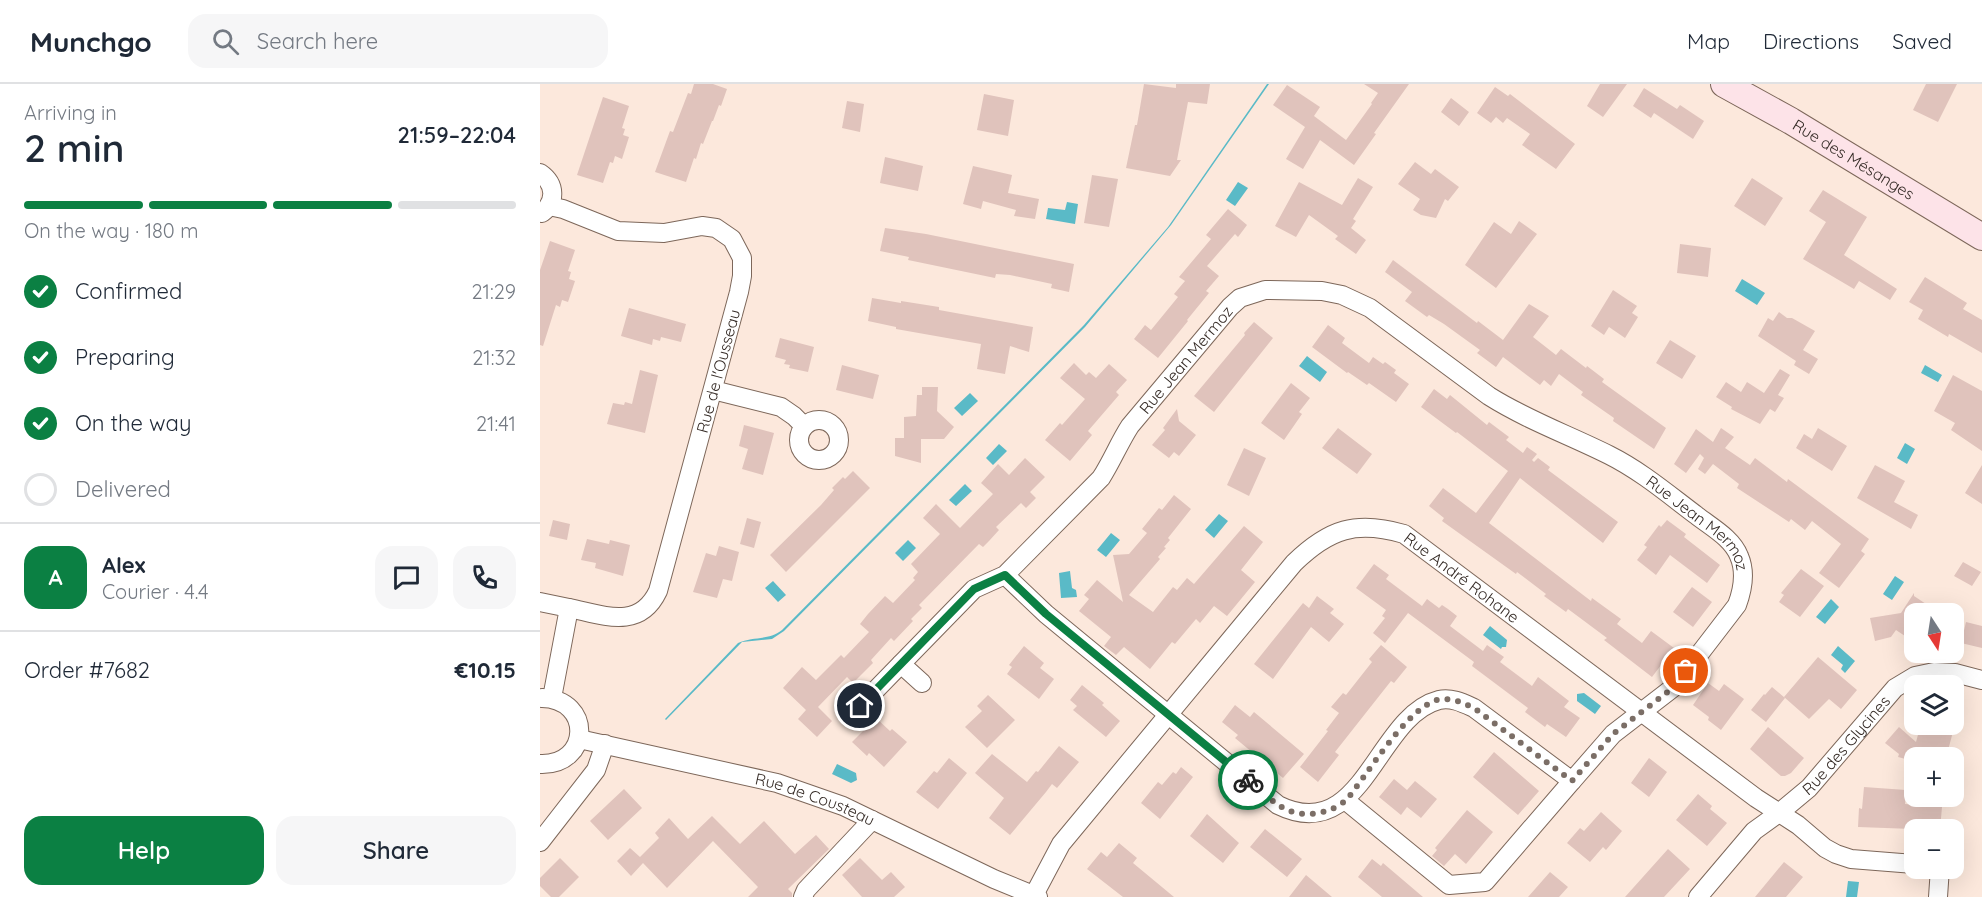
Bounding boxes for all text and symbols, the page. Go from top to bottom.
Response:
search box [188,14,608,68]
text: Munchgo [30,24,152,59]
icon: search [209,25,242,58]
text: Search here [257,27,378,55]
text: Map [1687,28,1730,54]
text: Directions [1763,28,1859,54]
text: Saved [1892,28,1952,54]
text: Arriving in [24,100,117,125]
street label: Rue des Mésanges [1789,115,1918,204]
text: 21:59–22:04 [398,121,516,149]
text: 2 min [24,123,125,172]
text: On the way · 180 m [24,218,198,243]
icon: check [24,275,57,308]
text: Confirmed [75,277,182,305]
text: 21:29 [472,279,516,304]
street label: Rue Jean Mermoz [1135,302,1237,418]
street label: Rue de l'Ousseau [692,307,744,435]
icon: check [24,341,57,374]
text: Preparing [75,343,175,371]
text: 21:32 [472,345,516,370]
icon: check [24,407,57,440]
text: On the way [75,409,191,437]
text: 21:41 [476,411,516,436]
street label: Rue Jean Mermoz [1642,471,1753,572]
text: Delivered [75,475,171,503]
street label: Rue André Rohane [1400,528,1523,627]
button: chat [375,546,438,609]
button: phone [453,546,516,609]
text: Alex [102,551,145,579]
text: A [48,563,63,591]
text: Courier · 4.4 [102,579,208,604]
north arrow [1904,603,1964,663]
map controls [1904,603,1964,879]
pin [1660,645,1711,696]
icon: bag [1669,654,1702,687]
text: Order #7682 [24,656,150,684]
text: €10.15 [455,656,516,684]
button: layers [1904,675,1964,735]
pin [834,680,885,731]
icon: home [843,689,876,722]
street label: Rue des Glycines [1798,691,1894,799]
button: + [1904,747,1964,807]
courier [1218,750,1278,810]
icon: bike [1232,764,1265,797]
street label: Rue de Cousteau [753,768,878,830]
button: Help [24,816,264,885]
button: Share [276,816,516,885]
button: − [1904,819,1964,879]

